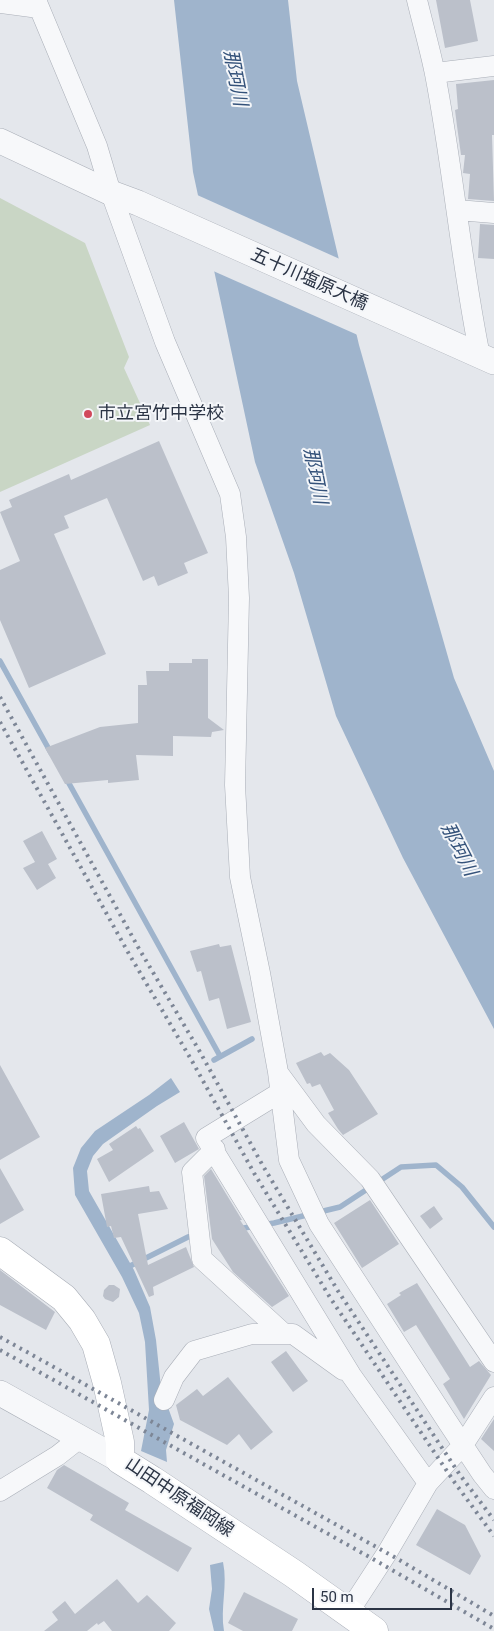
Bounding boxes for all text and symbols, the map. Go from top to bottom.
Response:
water label: 那珂川 [217,48,251,108]
street label: 五十川塩原大橋 [247,245,371,315]
place label: 市立宮竹中学校 [98,403,224,425]
marker: 市立宮竹中学校 [82,408,94,420]
water label: 那珂川 [297,446,331,506]
water label: 那珂川 [435,819,481,881]
street label: 山田中原福岡線 [121,1454,237,1542]
scale bar [314,1578,454,1610]
text: 50 m [320,1588,354,1606]

